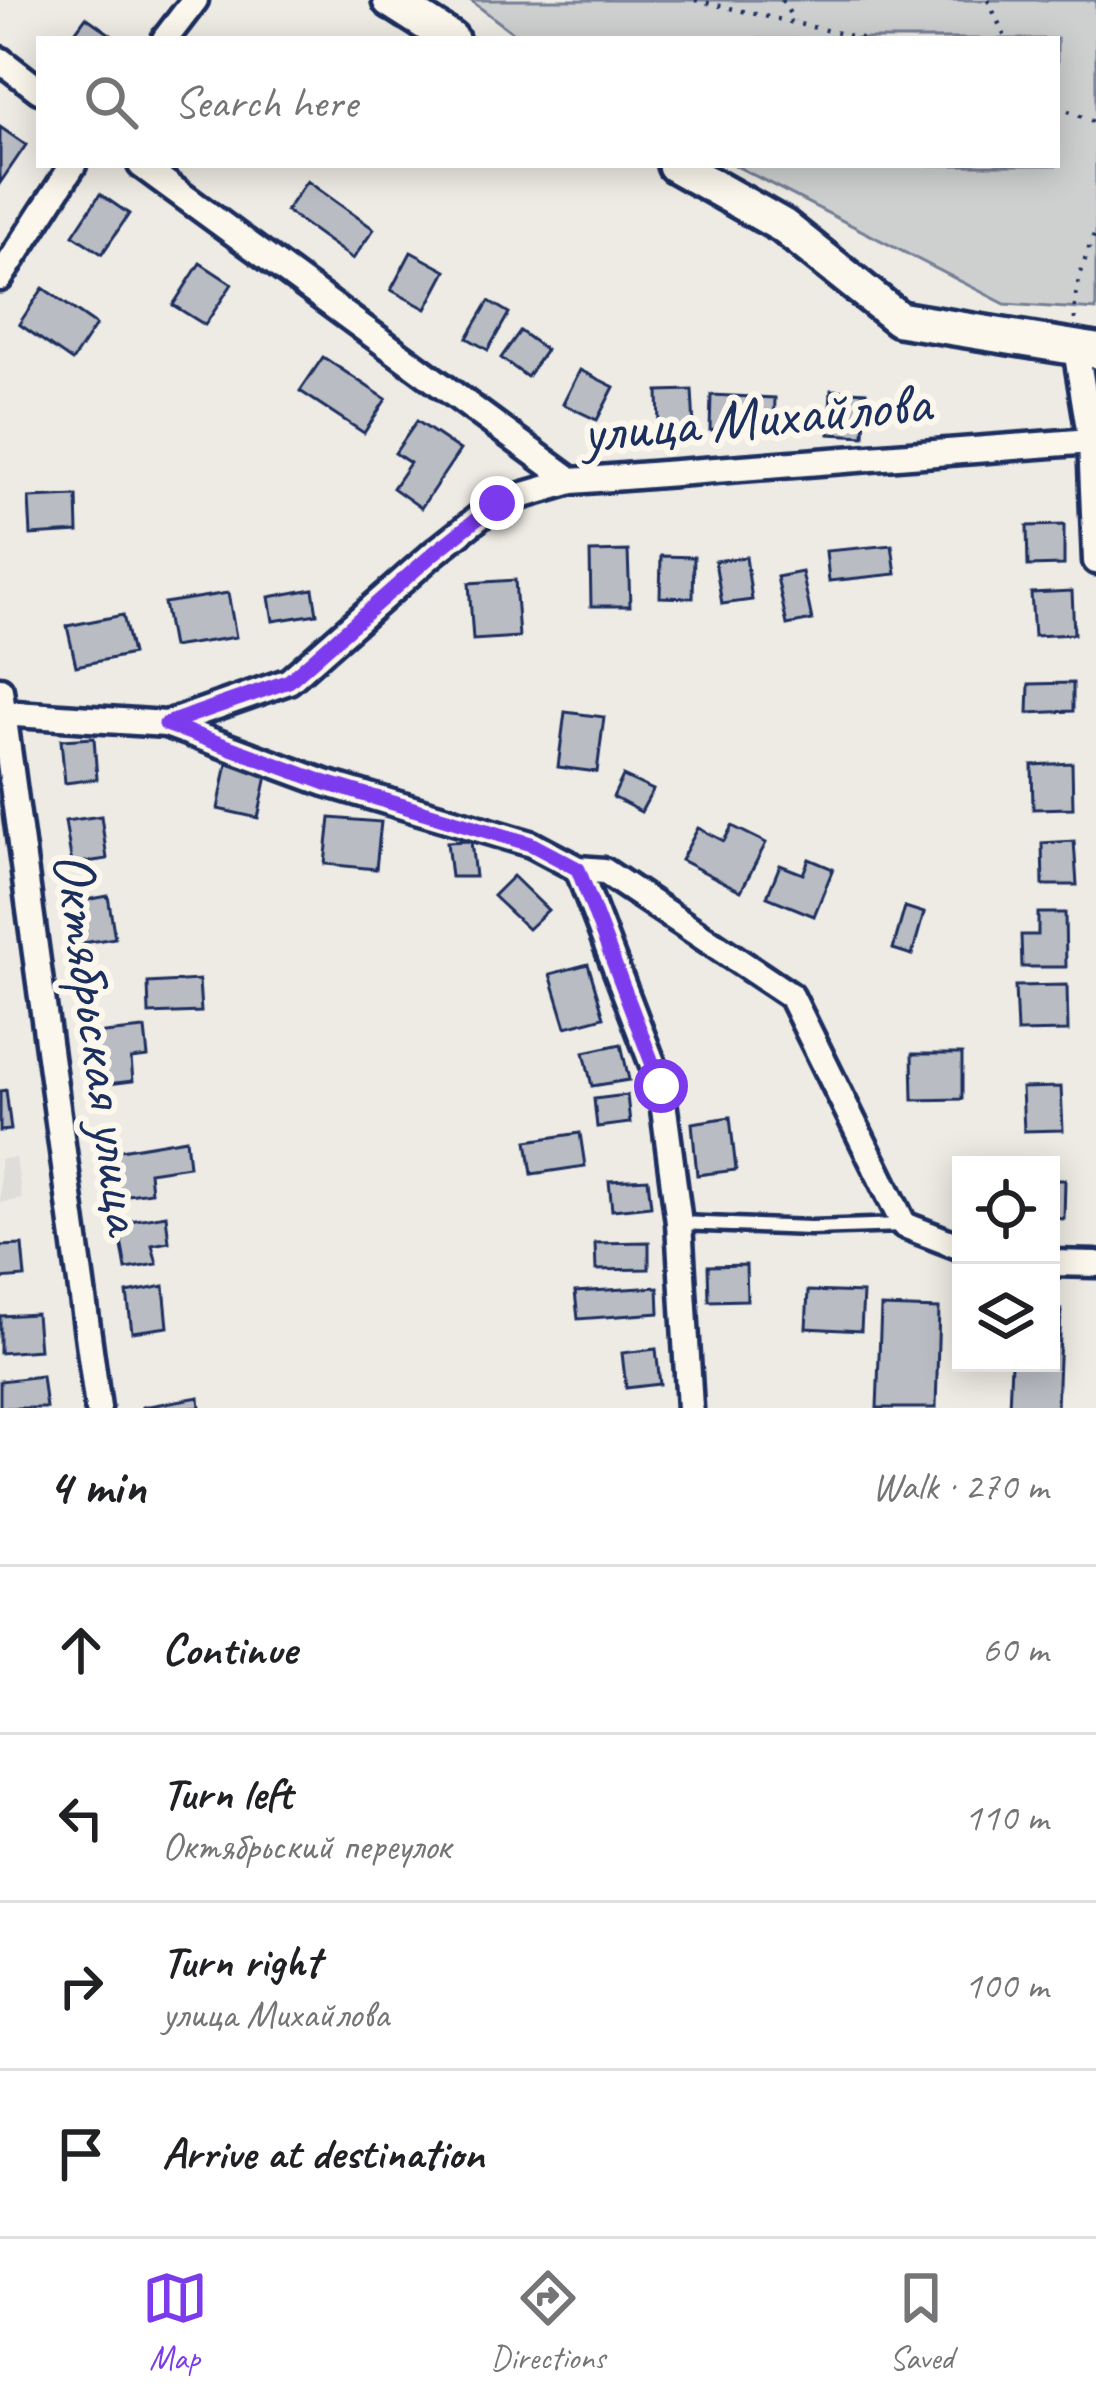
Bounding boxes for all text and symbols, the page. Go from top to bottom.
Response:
search box [36,36,1060,168]
icon: search [78,69,144,135]
text: Search here [174,74,357,131]
street label: улица Михайлова [576,364,937,470]
route end [470,476,524,530]
street label: Октябрьская улица [36,847,165,1242]
route start [634,1059,688,1113]
map controls [952,1156,1060,1372]
button: locate [952,1156,1060,1264]
button: layers [952,1264,1060,1372]
text: 4 min [48,1454,146,1518]
text: Walk · 270 m [872,1462,1048,1511]
icon: ahead [48,1617,114,1683]
text: Continue [162,1621,296,1678]
text: 60 m [982,1625,1048,1674]
text: Turn left [162,1765,292,1822]
icon: left [48,1785,114,1851]
text: 110 m [964,1793,1048,1842]
text: Октябрьский переулок [162,1822,450,1871]
text: Turn right [162,1933,320,1990]
icon: right [48,1953,114,2019]
text: 100 m [964,1961,1048,2010]
text: улица Михайлова [162,1990,389,2039]
icon: arrive [48,2121,114,2187]
text: Arrive at destination [162,2125,484,2182]
tab: Map [142,2265,208,2379]
tab: Directions [491,2265,605,2379]
tab: Saved [888,2265,954,2379]

